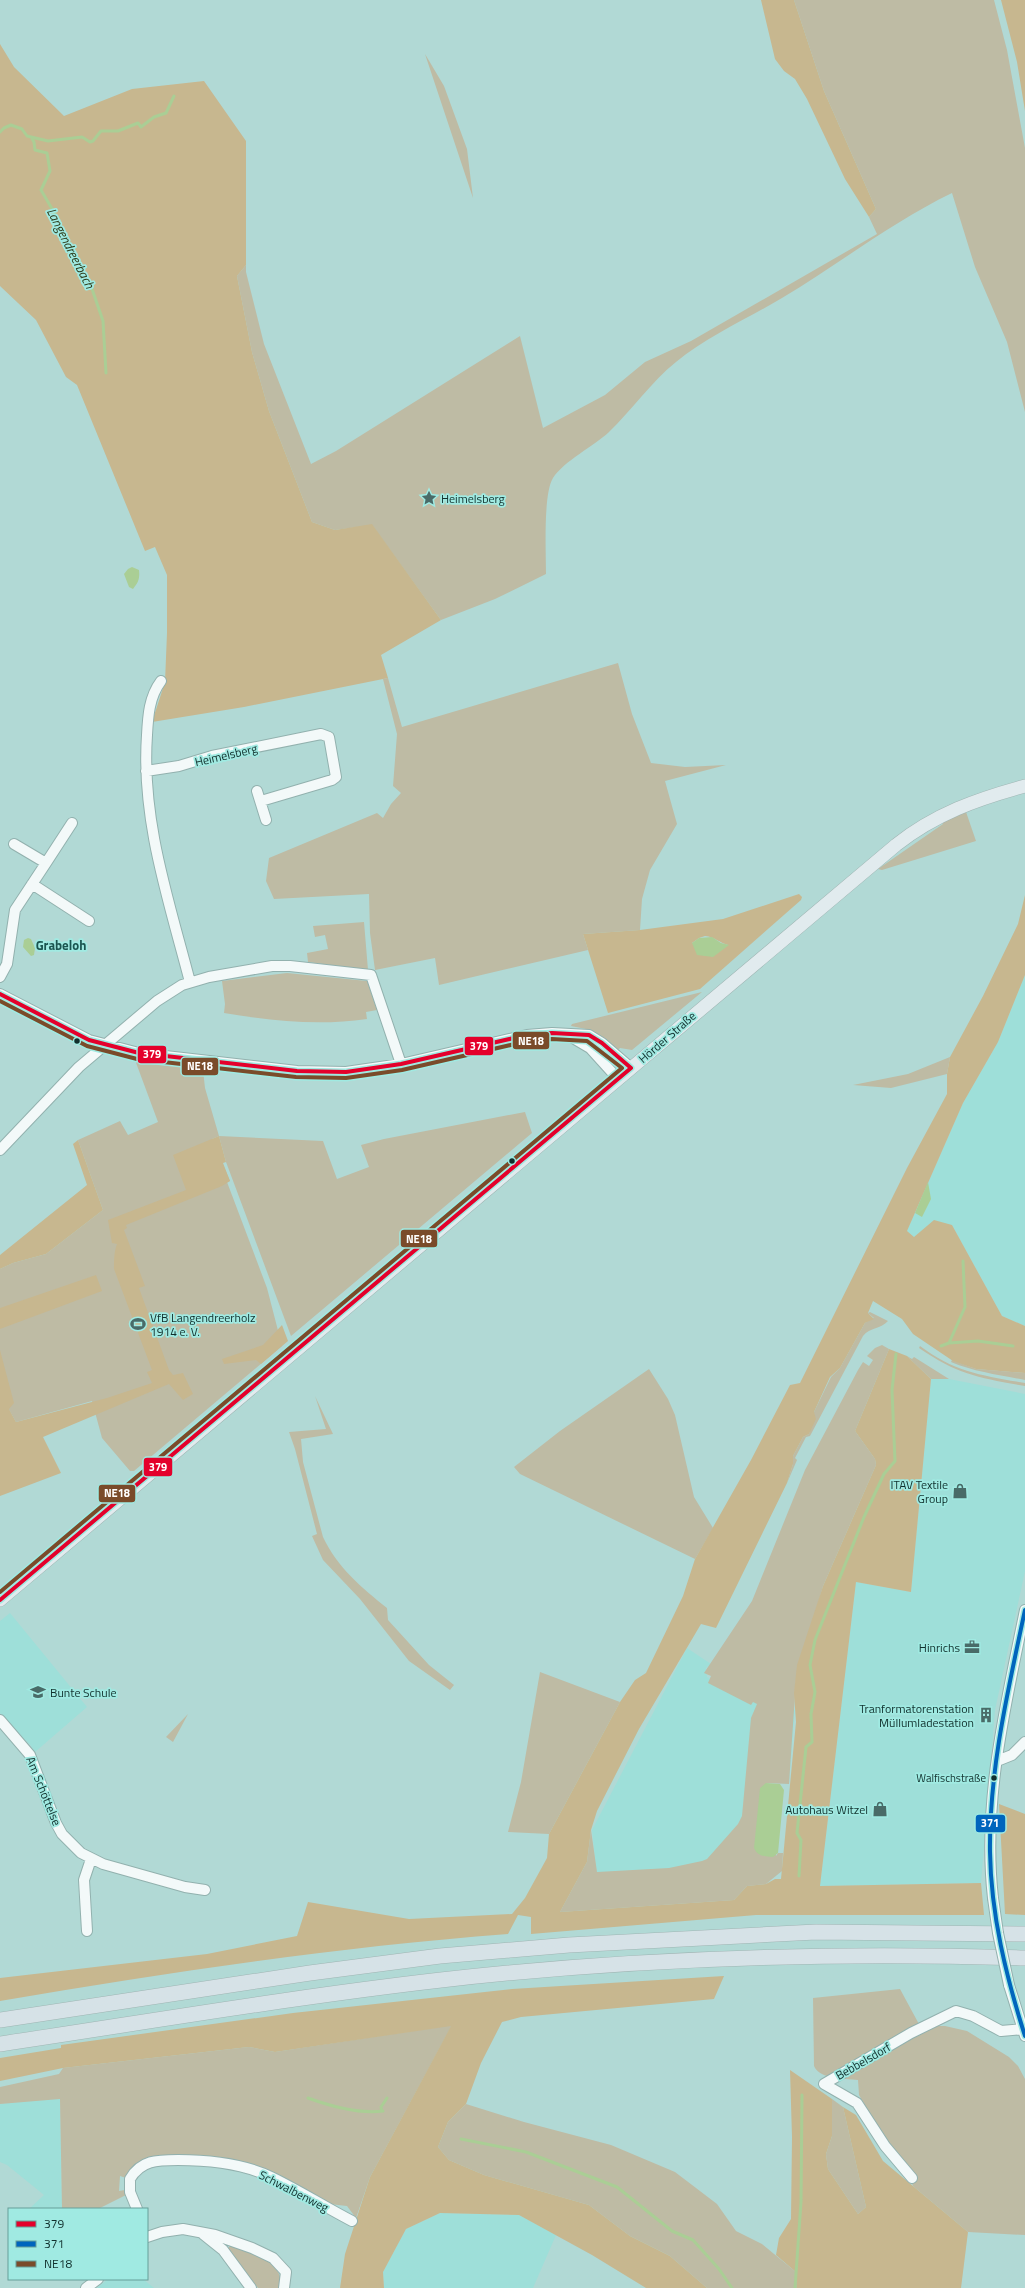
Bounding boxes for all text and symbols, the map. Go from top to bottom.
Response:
water label: Langendreerbach [42,204,100,292]
place icon: Heimelsberg [420,489,438,507]
place label: Heimelsberg [441,489,505,508]
street label: Heimelsberg [193,739,259,771]
district label: Grabeloh [36,935,86,955]
street label: Hörder Straße [634,1006,700,1068]
line badge: NE18 [512,1031,550,1050]
text: NE18 [518,1033,544,1049]
unlabelled marker [72,1036,82,1046]
line badge: 379 [464,1036,494,1056]
text: 379 [470,1038,488,1054]
line badge: 379 [137,1045,167,1064]
text: 379 [143,1046,161,1062]
line badge: NE18 [181,1057,219,1076]
text: NE18 [187,1058,213,1074]
unlabelled marker [507,1156,517,1166]
line badge: NE18 [400,1229,438,1248]
text: NE18 [406,1231,432,1247]
place label: VfB Langendreerholz 1914 e. V. [150,1308,256,1341]
sports icon: VfB Langendreerholz 1914 e. V. [129,1315,147,1333]
line badge: 379 [143,1457,173,1477]
text: 379 [149,1459,167,1475]
place label: ITAV Textile Group [891,1475,948,1508]
shop icon: ITAV Textile Group [951,1482,969,1500]
line badge: NE18 [98,1484,136,1503]
text: NE18 [104,1485,130,1501]
place label: Hinrichs [919,1638,960,1657]
office icon: Hinrichs [963,1638,981,1656]
school or university icon: Bunte Schule [29,1683,47,1701]
place label: Bunte Schule [50,1683,116,1702]
place label: Tranformatorenstation Müllumladestation [859,1699,974,1732]
building icon: Tranformatorenstation Müllumladestation [977,1706,995,1724]
street label: Am Schöttelse [21,1754,67,1828]
place label: Walfischstraße [916,1770,986,1786]
marker: Walfischstraße [989,1773,999,1783]
place label: Autohaus Witzel [785,1800,868,1819]
shop icon: Autohaus Witzel [871,1800,889,1818]
line badge: 371 [975,1814,1006,1833]
text: 371 [981,1815,999,1831]
street label: Bebbelsdorf [832,2037,894,2085]
street label: Schwalbenweg [256,2165,332,2217]
legend [8,2208,148,2280]
text: 379 [44,2214,64,2233]
text: 371 [44,2234,64,2253]
text: NE18 [44,2254,72,2273]

